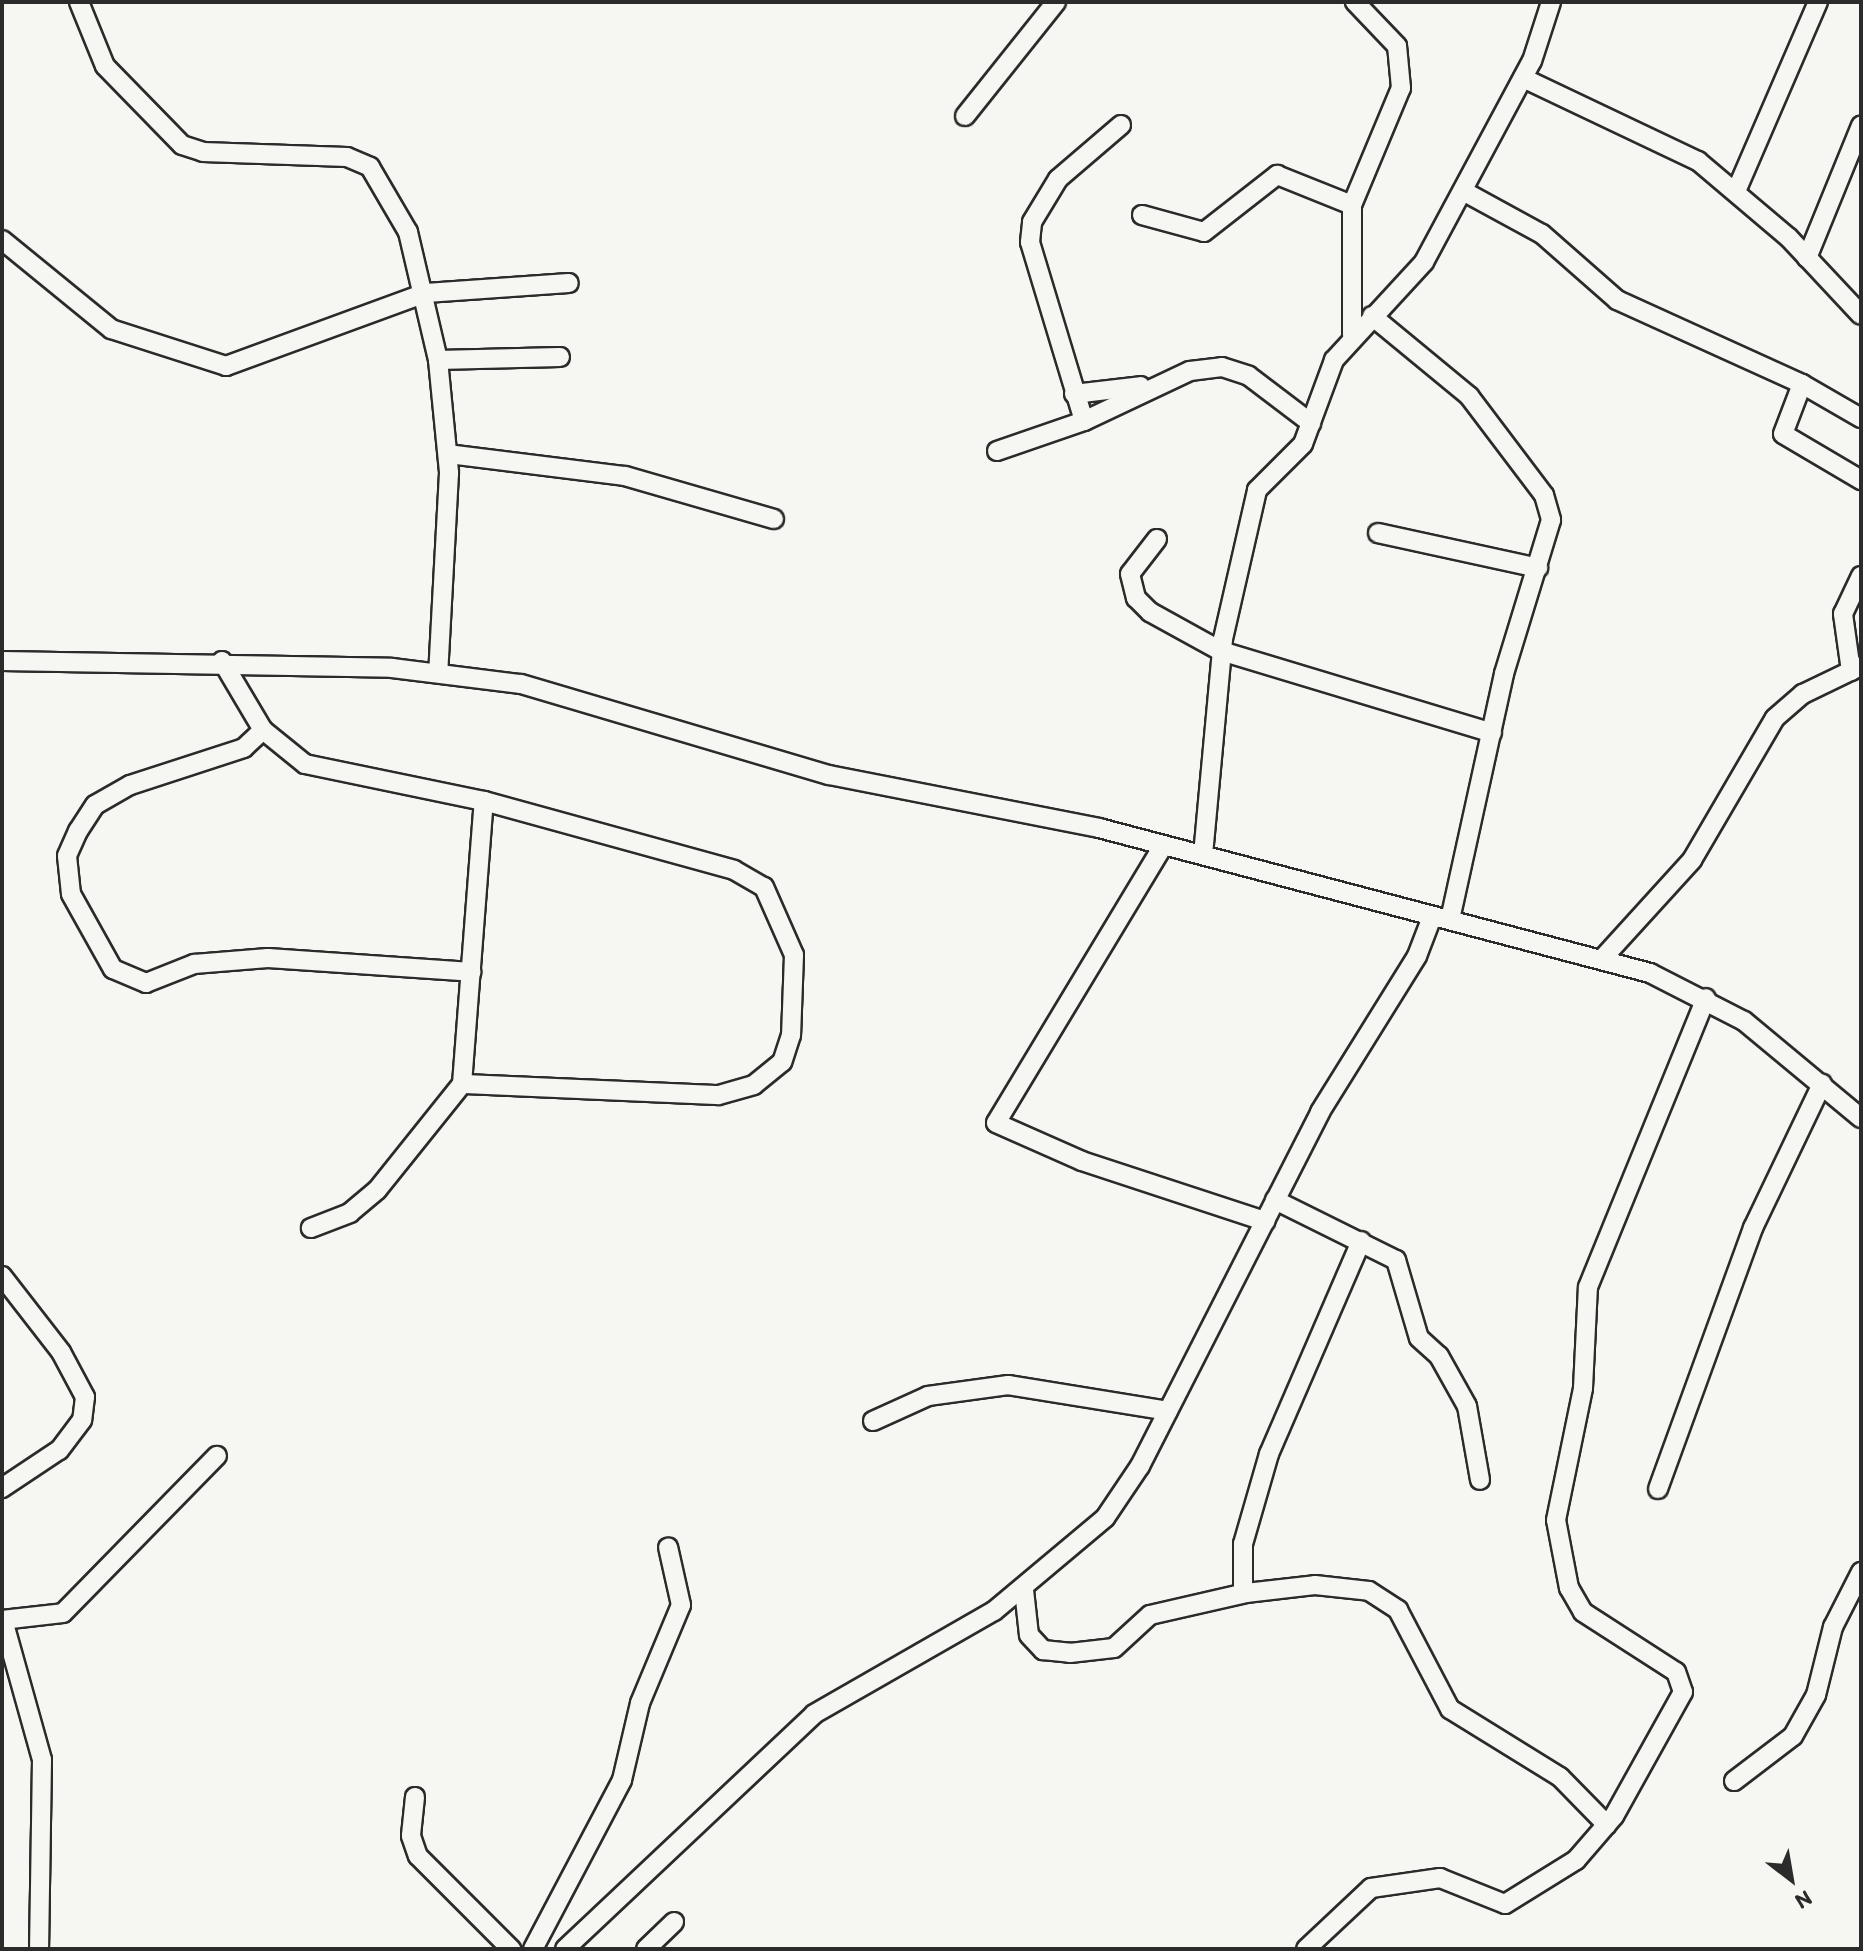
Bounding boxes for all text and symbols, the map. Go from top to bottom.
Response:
north arrow [1751,1839,1831,1919]
text: N [1790,1885,1817,1915]

